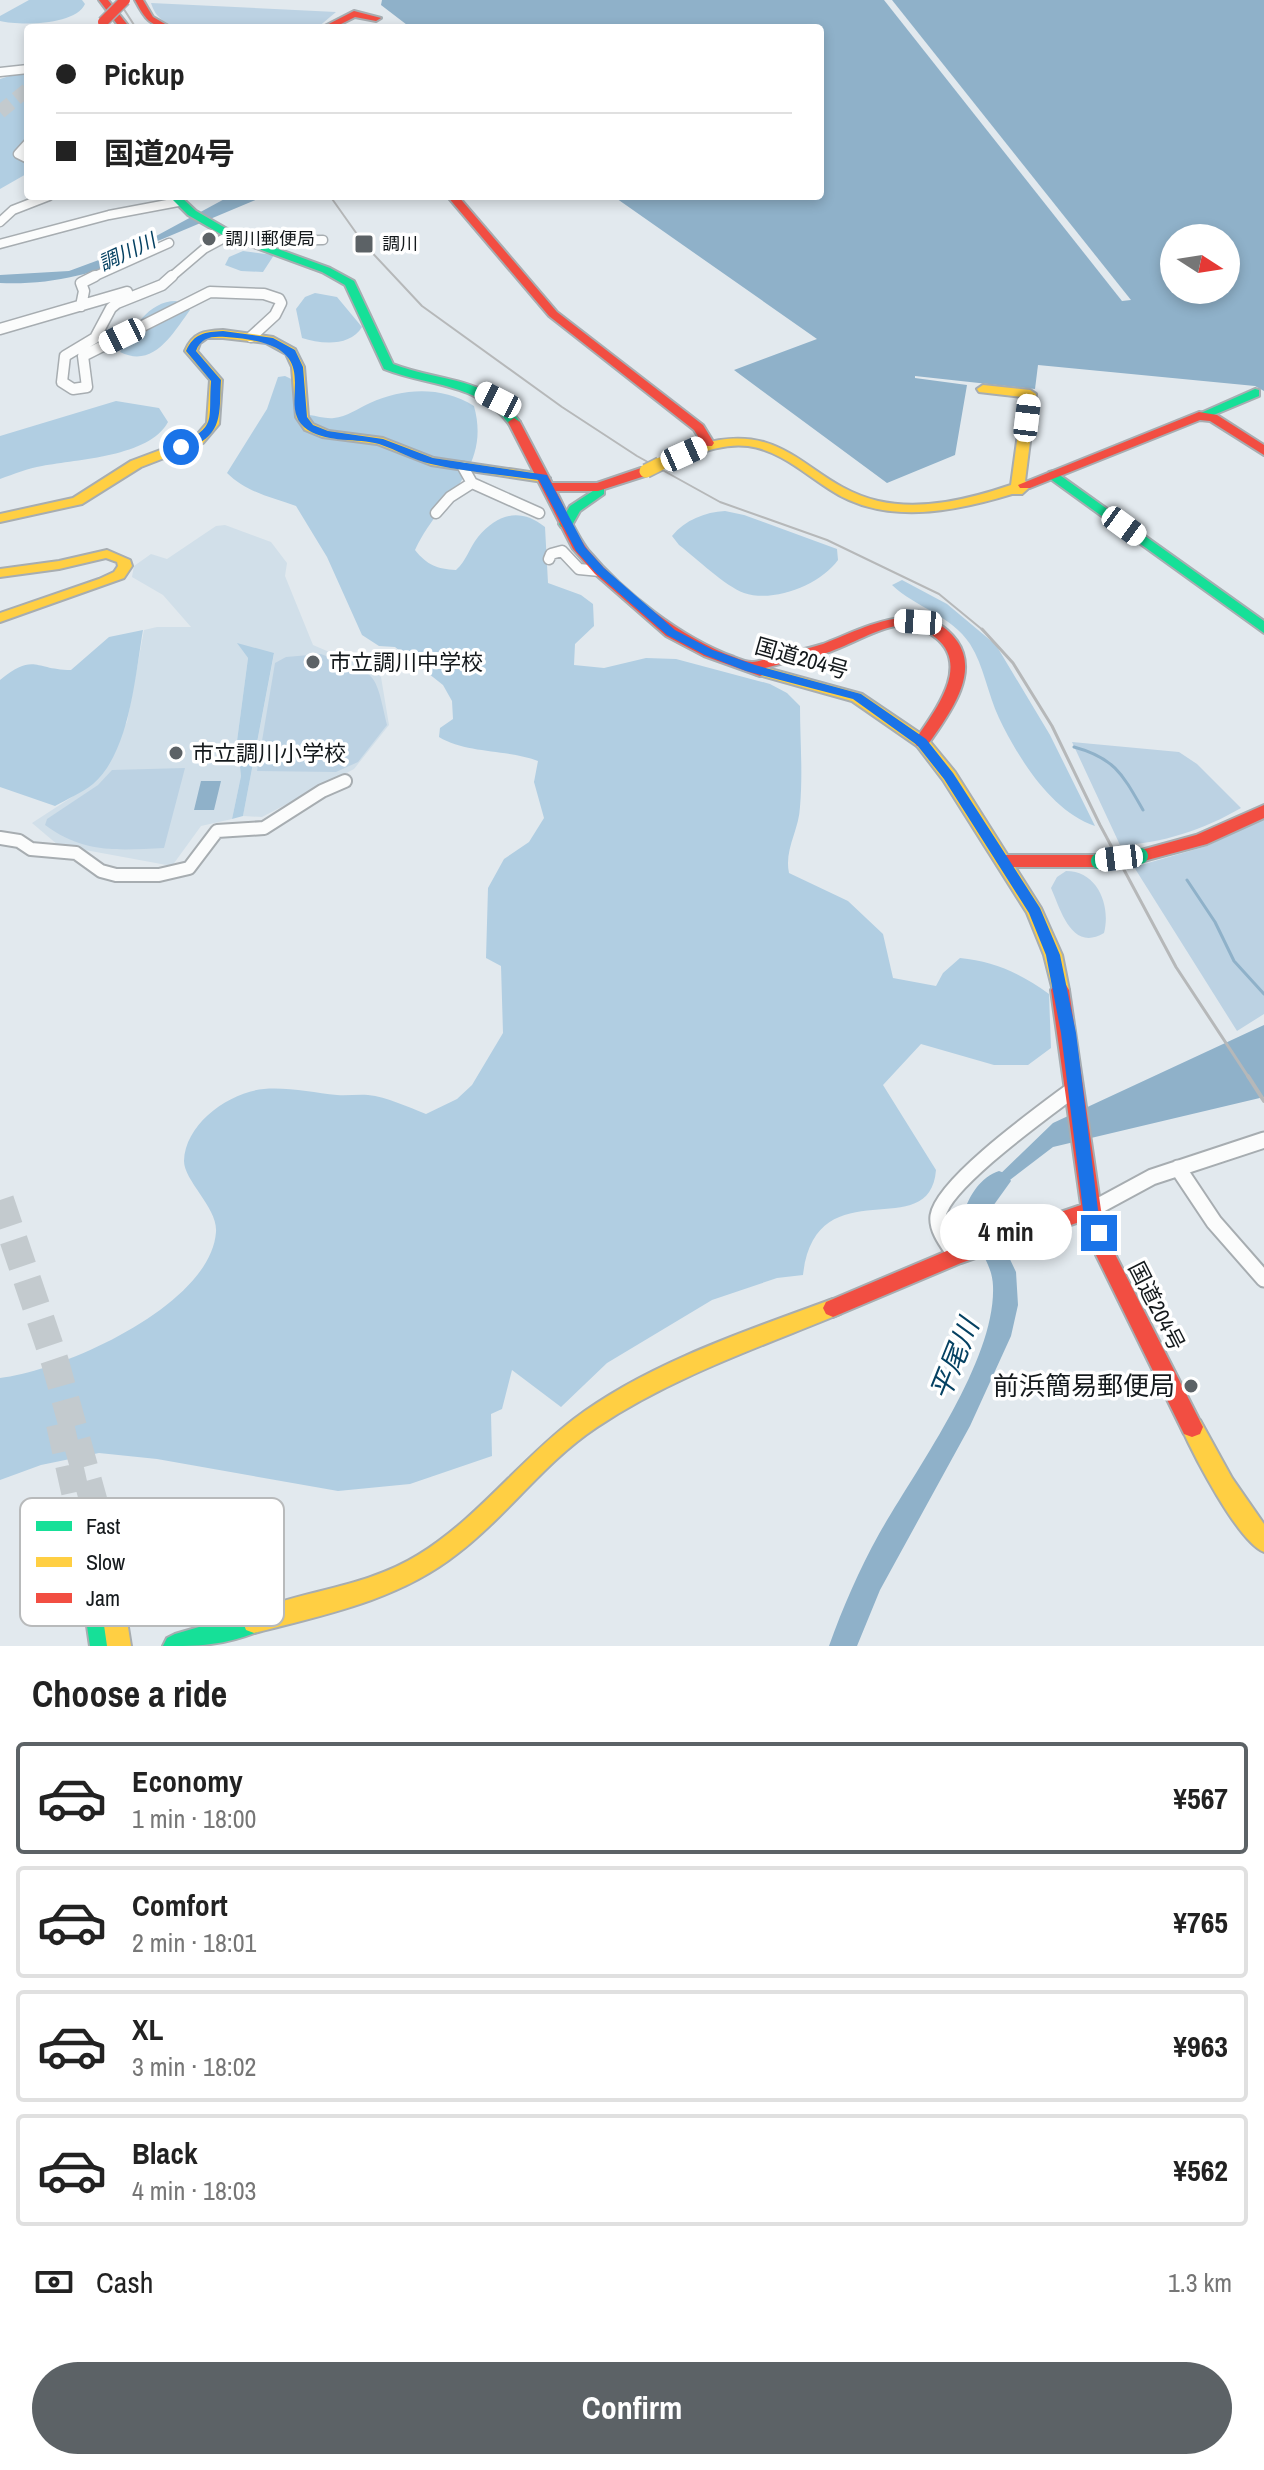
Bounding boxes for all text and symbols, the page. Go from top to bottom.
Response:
text: Pickup [104,54,185,94]
text: 国道204号 [104,133,235,173]
north arrow [1160,224,1240,304]
map controls [1160,224,1240,304]
water label: 調川川 [94,226,161,276]
place label: 調川郵便局 [225,226,315,251]
marker: 調川郵便局 [200,230,218,248]
place label: 調川 [382,231,418,256]
marker: 調川 [353,233,375,255]
car [95,315,149,357]
car [471,378,525,422]
car [1012,393,1042,443]
route start [163,429,199,465]
car [657,433,711,475]
car [1098,502,1150,550]
car [893,608,943,636]
street label: 国道204号 [752,630,852,686]
place label: 市立調川中学校 [329,647,483,677]
marker: 市立調川中学校 [304,653,322,671]
place label: 市立調川小学校 [192,738,346,768]
marker: 市立調川小学校 [167,744,185,762]
car [1094,843,1144,873]
callout: 4 min [939,1205,1071,1261]
text: 4 min [978,1214,1034,1249]
route end [1081,1215,1117,1251]
street label: 国道204号 [1122,1256,1192,1356]
water label: 平尾川 [921,1310,988,1405]
place label: 前浜簡易郵便局 [993,1368,1175,1403]
marker: 前浜簡易郵便局 [1182,1377,1200,1395]
legend [20,1498,284,1626]
text: Fast [86,1511,120,1541]
text: Slow [86,1547,125,1577]
text: Jam [86,1583,120,1613]
text: Choose a ride [32,1670,227,1718]
text: Economy [132,1761,243,1801]
icon: car [36,1762,108,1834]
text: ¥567 [1173,1778,1228,1818]
text: 1 min · 18:00 [132,1801,256,1836]
text: Comfort [132,1885,228,1925]
icon: car [36,1886,108,1958]
text: ¥765 [1173,1902,1228,1942]
text: 2 min · 18:01 [132,1925,256,1960]
text: XL [132,2009,163,2049]
icon: car [36,2010,108,2082]
text: ¥963 [1173,2026,1228,2066]
text: 3 min · 18:02 [132,2049,256,2084]
text: Black [132,2133,198,2173]
icon: car [36,2134,108,2206]
text: ¥562 [1173,2150,1228,2190]
text: 4 min · 18:03 [132,2173,256,2208]
icon: cash [32,2260,76,2304]
text: Cash [96,2262,153,2302]
text: 1.3 km [1168,2265,1232,2300]
button: Confirm [32,2362,1232,2454]

